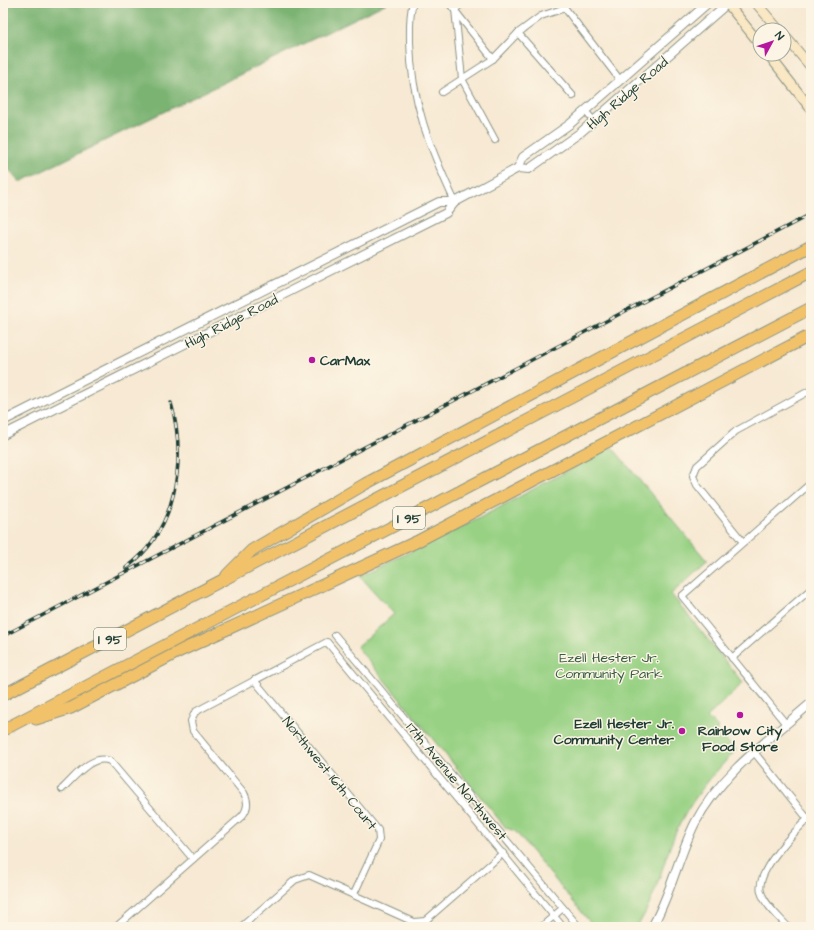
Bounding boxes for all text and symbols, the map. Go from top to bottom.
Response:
north arrow [752,22,792,62]
text: N [771,28,787,43]
street label: High Ridge Road [583,53,673,135]
street label: High Ridge Road [181,290,282,354]
place label: CarMax [320,351,370,371]
marker: CarMax [307,355,317,365]
road number: I 95 [393,507,425,529]
road number: I 95 [94,628,126,650]
park label: Ezell Hester Jr. Community Park [555,648,663,684]
marker: Rainbow City Food Store [735,710,745,720]
street label: Northwest 16th Court [277,712,382,835]
place label: Ezell Hester Jr. Community Center [554,714,674,750]
street label: 17th Avenue Northwest [401,718,512,845]
place label: Rainbow City Food Store [698,721,782,757]
marker: Ezell Hester Jr. Community Center [677,726,687,736]

